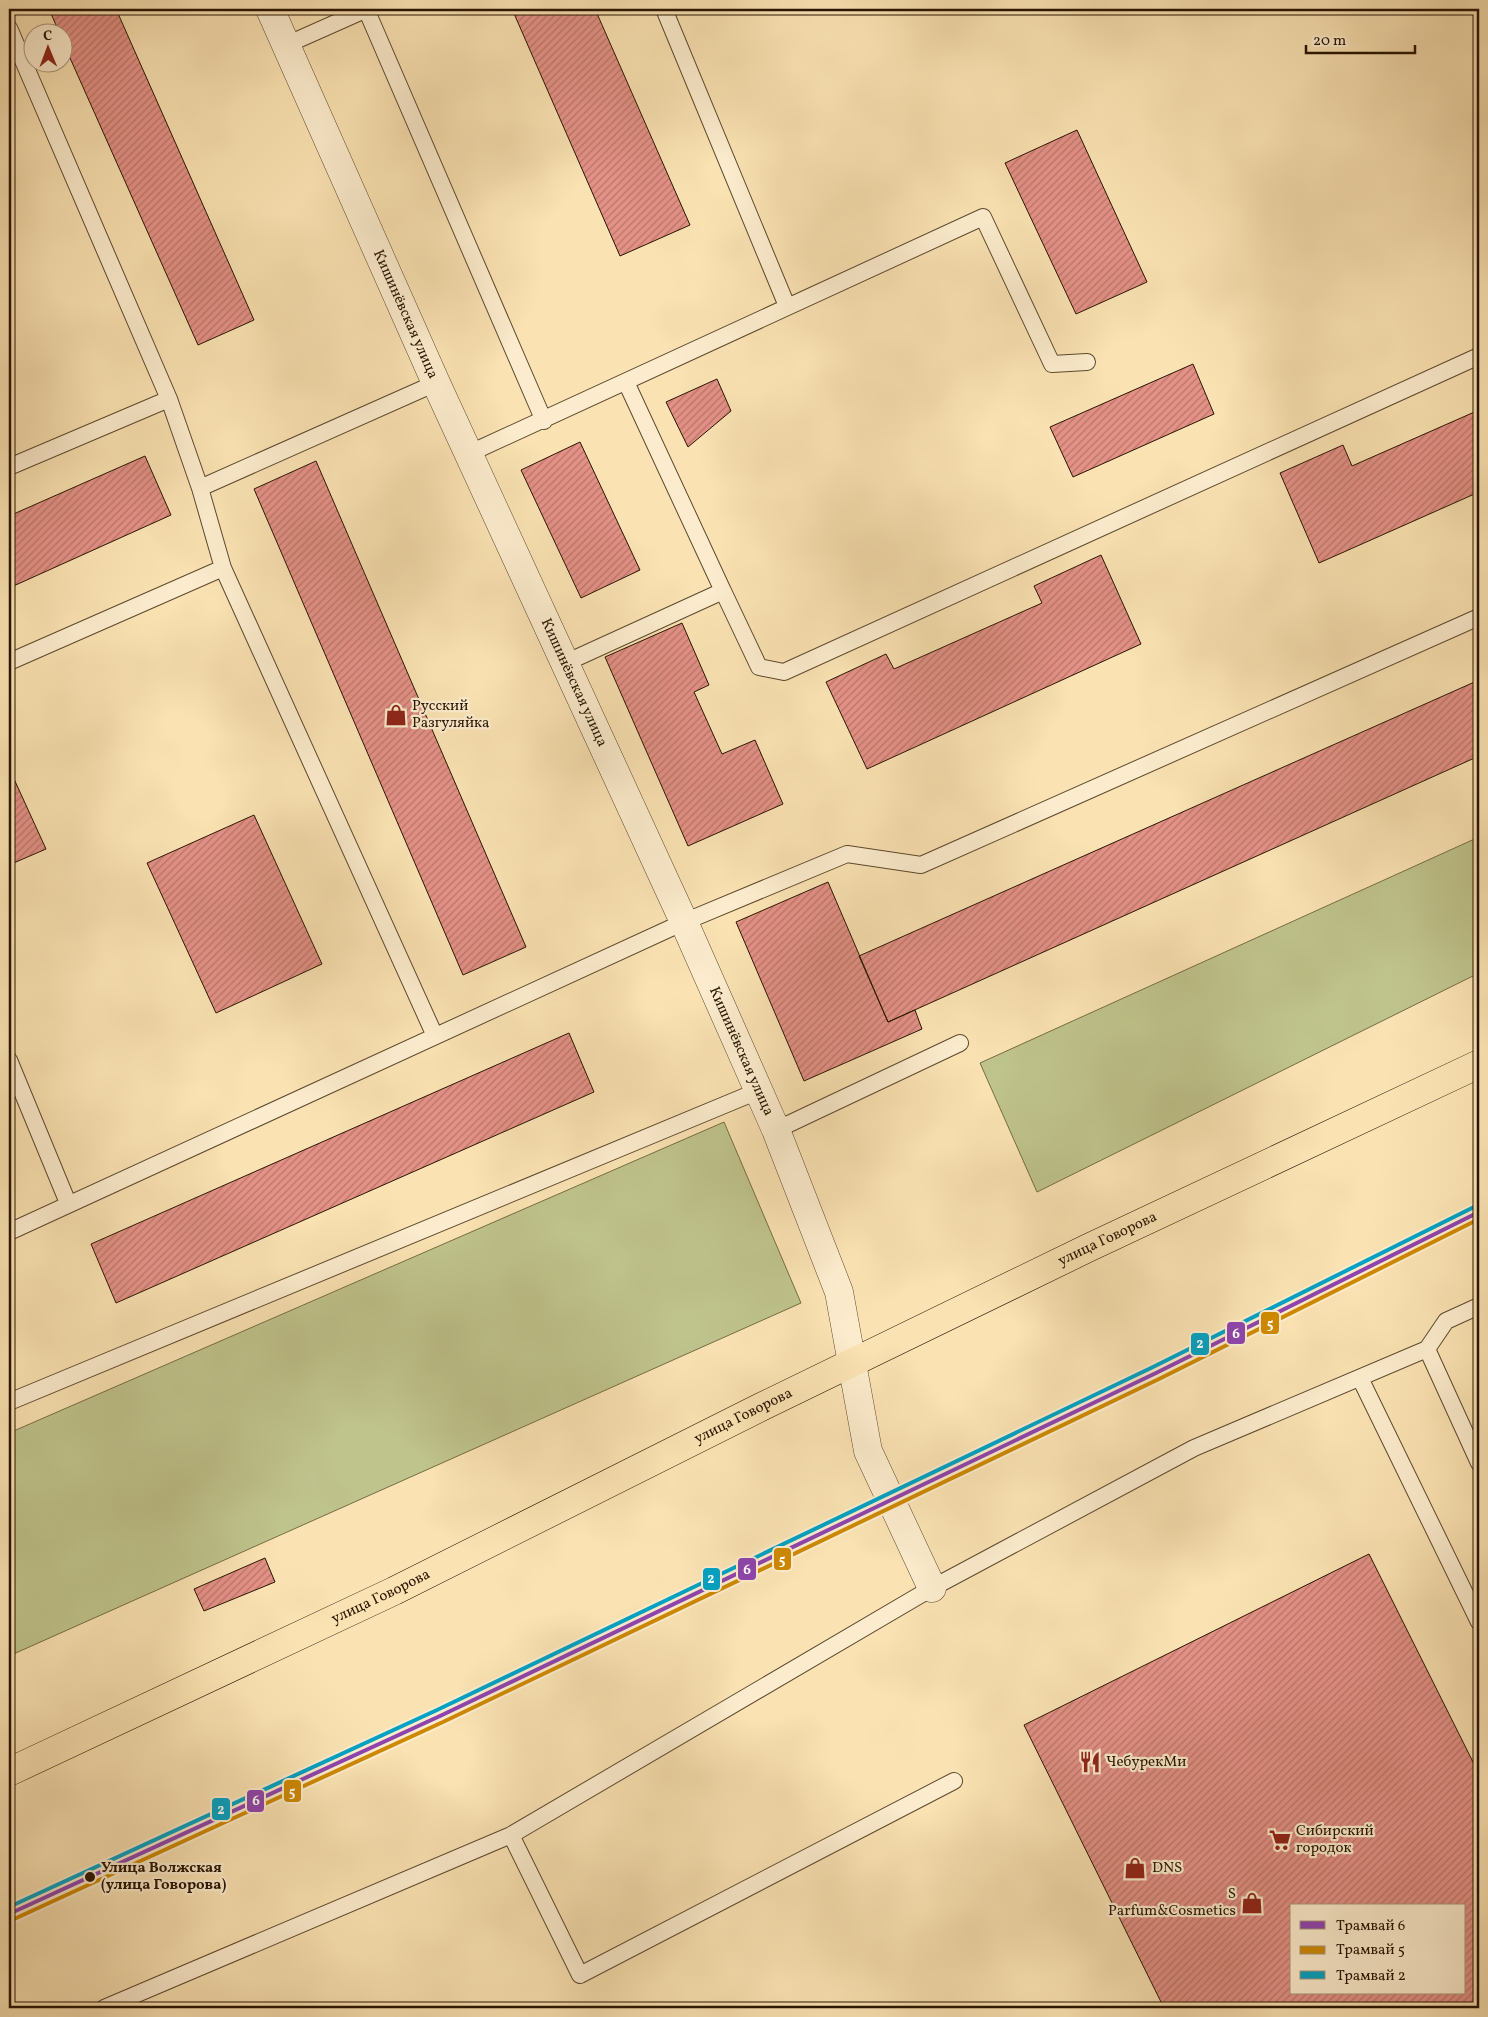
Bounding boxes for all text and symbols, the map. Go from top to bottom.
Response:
north arrow [22,22,72,72]
scale bar [1306,22,1414,54]
text: С [43,27,52,46]
text: 20 m [1313,31,1346,52]
street label: Кишинёвская улица [368,246,443,382]
street label: Кишинёвская улица [535,615,612,750]
place label: Русский Разгуляйка [412,696,490,734]
shop icon: Русский Разгуляйка [383,702,409,728]
street label: Кишинёвская улица [703,984,779,1119]
street label: улица Говорова [1054,1206,1160,1272]
line badge: 5 [1260,1311,1280,1335]
text: 5 [1267,1315,1274,1334]
line badge: 6 [1226,1321,1246,1345]
text: 6 [1232,1325,1240,1344]
line badge: 2 [1190,1332,1210,1356]
text: 2 [1196,1335,1204,1354]
street label: улица Говорова [690,1383,796,1449]
line badge: 5 [773,1547,792,1571]
text: 5 [779,1551,786,1570]
line badge: 6 [737,1557,757,1581]
text: 6 [743,1561,751,1580]
street label: улица Говорова [328,1564,434,1630]
line badge: 2 [702,1567,721,1591]
text: 2 [707,1570,715,1589]
restaurant icon: ЧебурекМи [1077,1749,1103,1775]
place label: ЧебурекМи [1106,1752,1186,1773]
line badge: 5 [283,1779,302,1803]
text: 5 [289,1783,296,1802]
line badge: 6 [246,1789,265,1813]
text: 6 [252,1792,260,1811]
line badge: 2 [211,1797,231,1821]
text: 2 [217,1801,225,1820]
place label: Сибирский городок [1296,1821,1374,1859]
supermarket icon: Сибирский городок [1267,1827,1293,1853]
shop icon: DNS [1122,1855,1148,1881]
place label: Улица Волжская (улица Говорова) [101,1858,226,1896]
place label: DNS [1152,1858,1182,1879]
marker: Улица Волжская (улица Говорова) [83,1870,97,1884]
place label: S Parfum&Cosmetics [1108,1884,1236,1922]
shop icon: S Parfum&Cosmetics [1239,1890,1265,1916]
legend [1290,1904,1466,1994]
text: Трамвай 6 [1336,1916,1405,1937]
text: Трамвай 5 [1336,1940,1405,1961]
text: Трамвай 2 [1336,1966,1406,1987]

